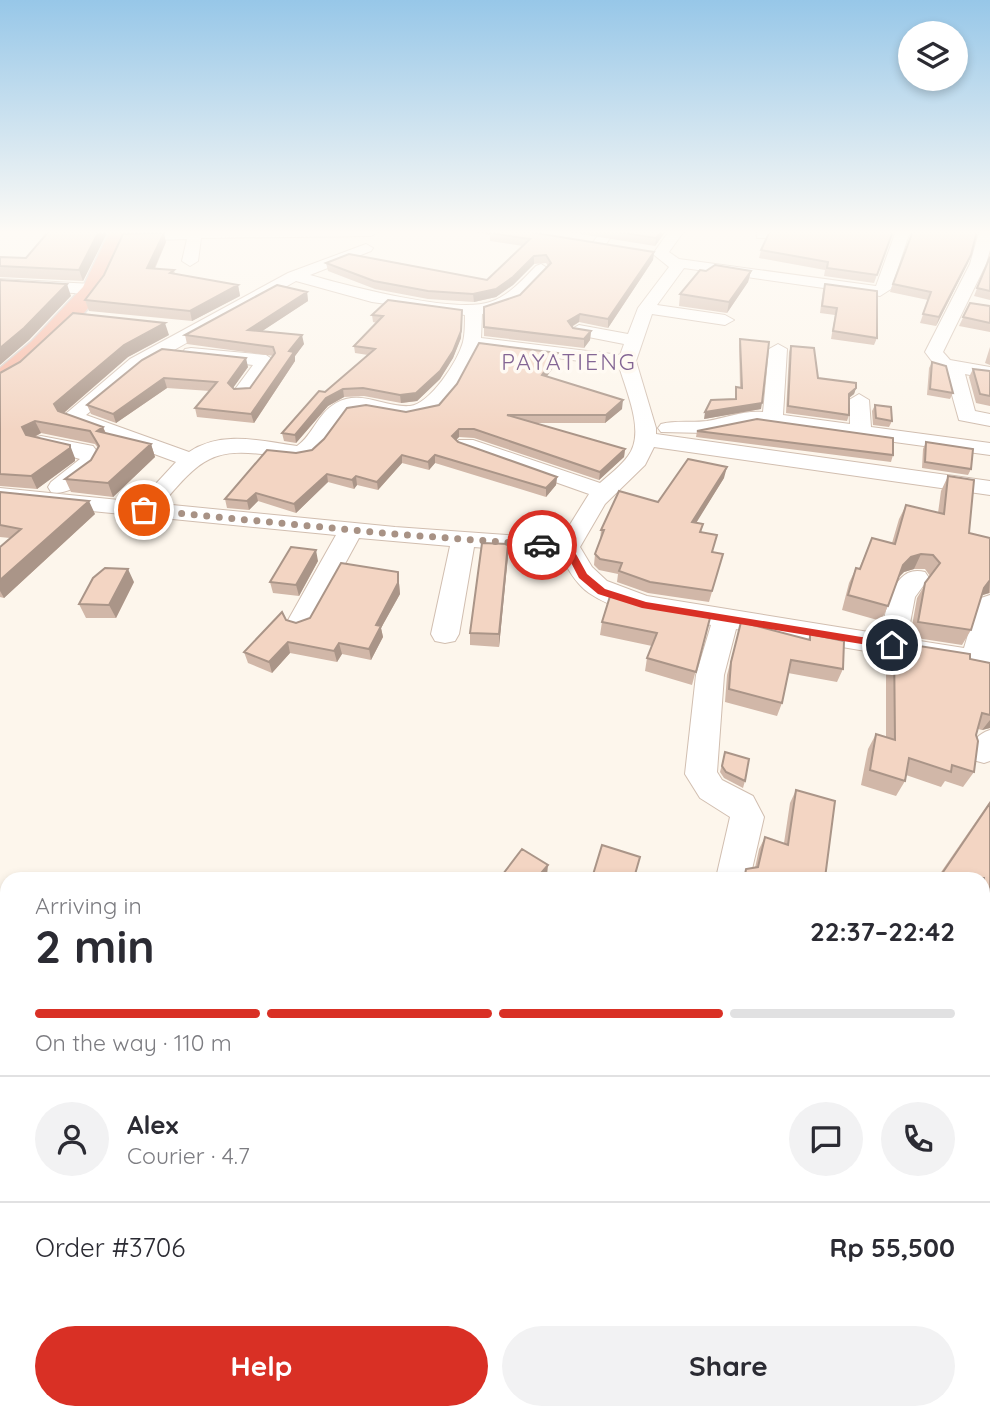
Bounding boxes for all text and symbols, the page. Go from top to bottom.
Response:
map controls [898,21,968,91]
button: layers [898,21,968,91]
district label: PAYATIENG [501,347,637,376]
pin [114,480,174,540]
icon: bag [125,491,163,529]
courier [507,510,577,580]
icon: car [523,526,561,564]
pin [862,615,922,675]
icon: home [873,626,911,664]
text: Arriving in [35,891,142,920]
text: 22:37–22:42 [810,915,955,948]
text: 2 min [35,917,155,975]
text: On the way · 110 m [35,1028,232,1057]
button: person [35,1102,109,1176]
button: chat [789,1102,863,1176]
button: phone [881,1102,955,1176]
text: Alex [127,1108,178,1141]
text: Courier · 4.7 [127,1141,250,1170]
text: Order #3706 [35,1231,185,1264]
text: Rp 55,500 [830,1231,955,1264]
button: Help [35,1326,488,1406]
button: Share [502,1326,955,1406]

